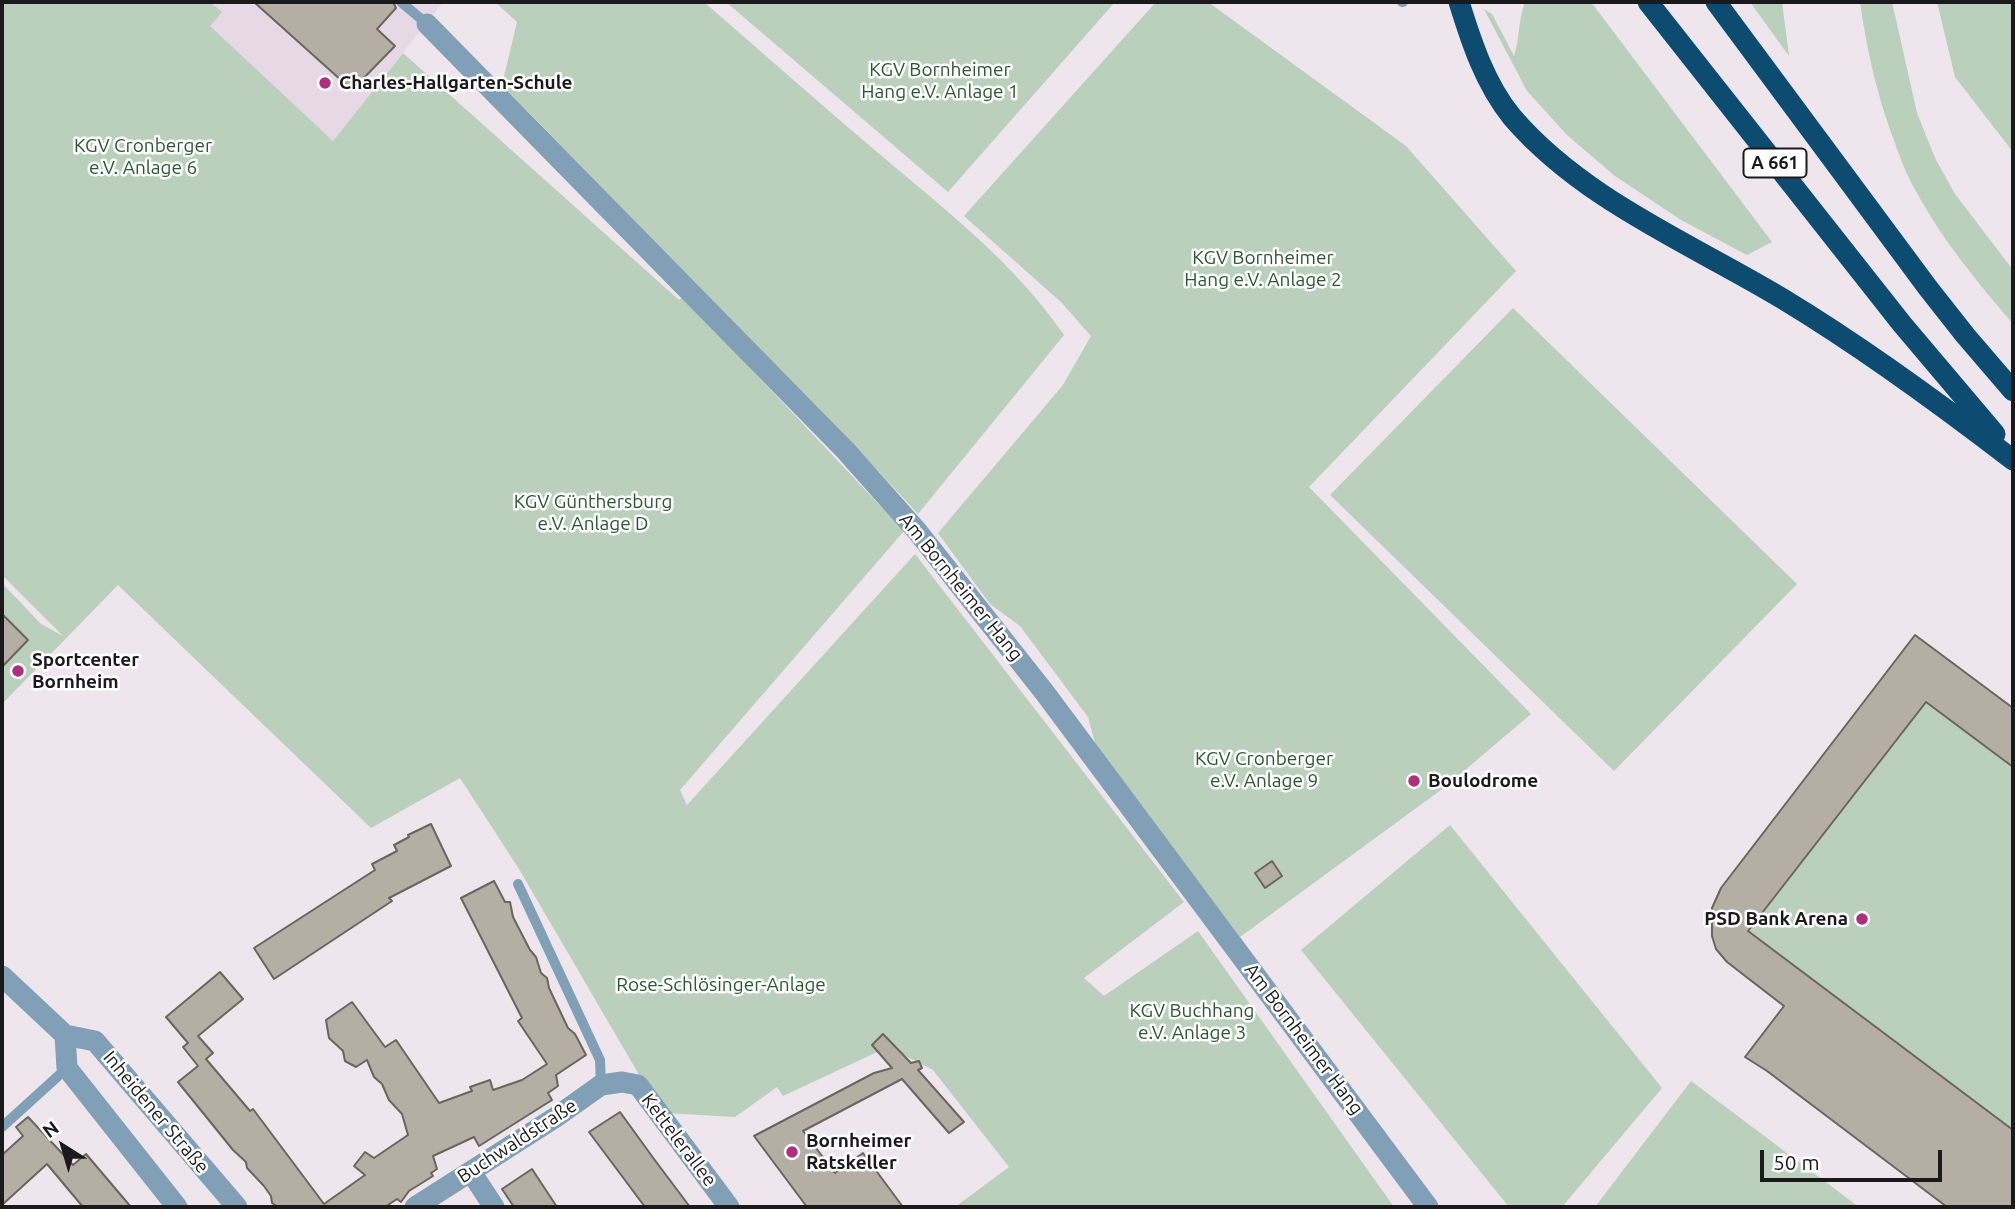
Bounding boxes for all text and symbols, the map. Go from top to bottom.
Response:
park label: KGV Bornheimer Hang e.V. Anlage 1 [861,59,1019,103]
place label: Charles-Hallgarten-Schule [339,72,572,94]
marker: Charles-Hallgarten-Schule [317,75,333,91]
park label: KGV Cronberger e.V. Anlage 6 [74,135,212,179]
road number: A 661 [1744,148,1806,178]
park label: KGV Bornheimer Hang e.V. Anlage 2 [1184,247,1342,291]
park label: KGV Günthersburg e.V. Anlage D [514,491,672,535]
street label: Am Bornheimer Hang [894,509,1028,665]
place label: Sportcenter Bornheim [32,649,139,693]
marker: Sportcenter Bornheim [10,663,26,679]
park label: KGV Cronberger e.V. Anlage 9 [1195,748,1333,792]
place label: Boulodrome [1428,770,1538,792]
marker: Boulodrome [1406,773,1422,789]
place label: PSD Bank Arena [1704,908,1848,930]
marker: PSD Bank Arena [1854,911,1870,927]
street label: Am Bornheimer Hang [1240,959,1368,1119]
park label: Rose-Schlösinger-Anlage [616,974,826,996]
park label: KGV Buchhang e.V. Anlage 3 [1129,1000,1255,1044]
street label: Inheidener Straße [98,1046,214,1178]
street label: Kettelerallee [637,1089,721,1191]
street label: Buchwaldstraße [453,1094,581,1188]
north arrow [28,1111,98,1181]
text: N [38,1116,63,1142]
place label: Bornheimer Ratskeller [806,1130,911,1174]
scale bar [1763,1136,1945,1180]
marker: Bornheimer Ratskeller [784,1144,800,1160]
text: 50 m [1773,1150,1820,1174]

